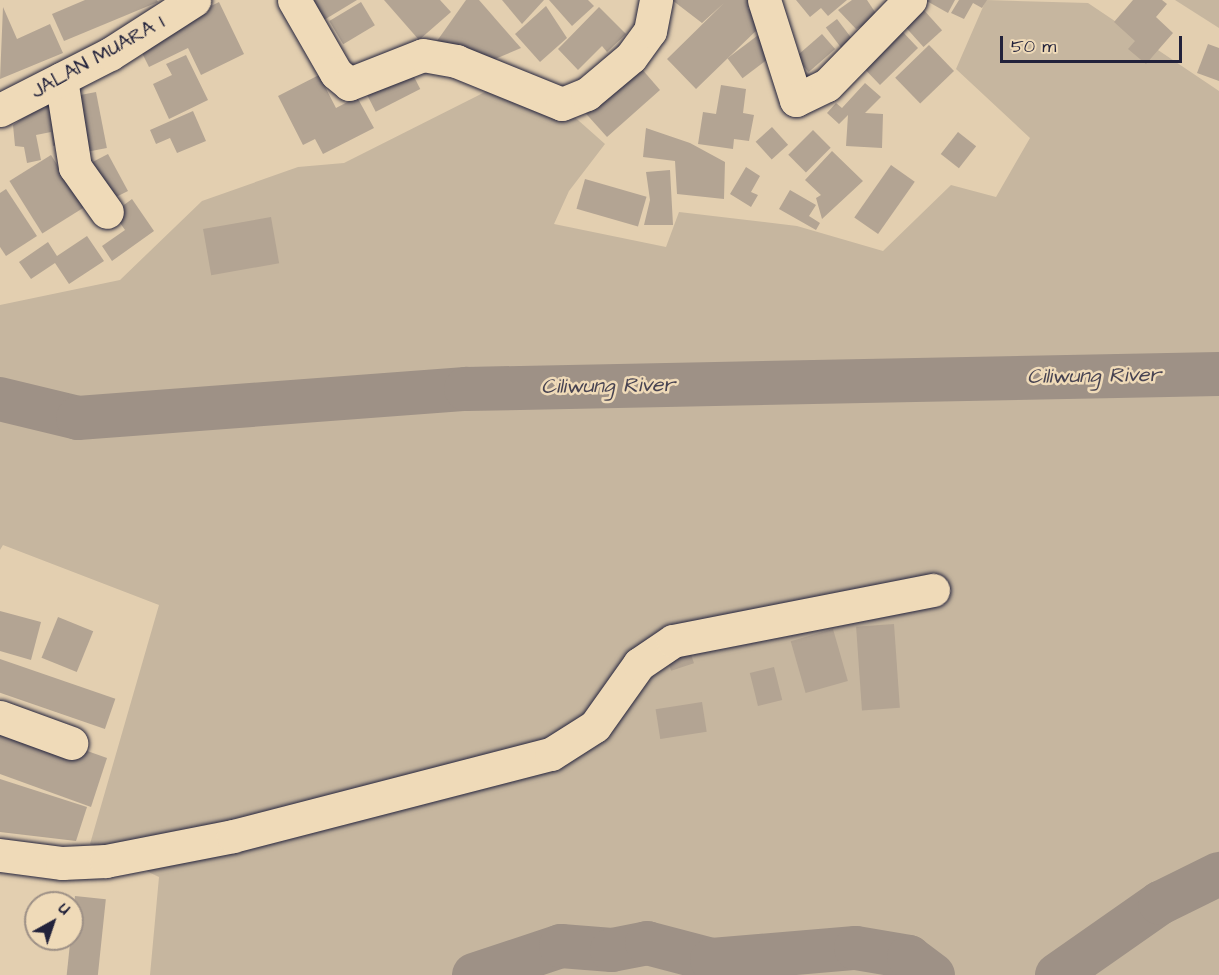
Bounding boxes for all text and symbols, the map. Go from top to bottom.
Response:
street label: JALAN MUARA I [27,10,169,104]
scale bar [1003,24,1184,62]
text: 50 m [1011,34,1056,59]
water label: Ciliwung River [1027,362,1161,390]
water label: Ciliwung River [541,372,675,400]
north arrow [24,891,84,951]
text: U [54,897,75,920]

